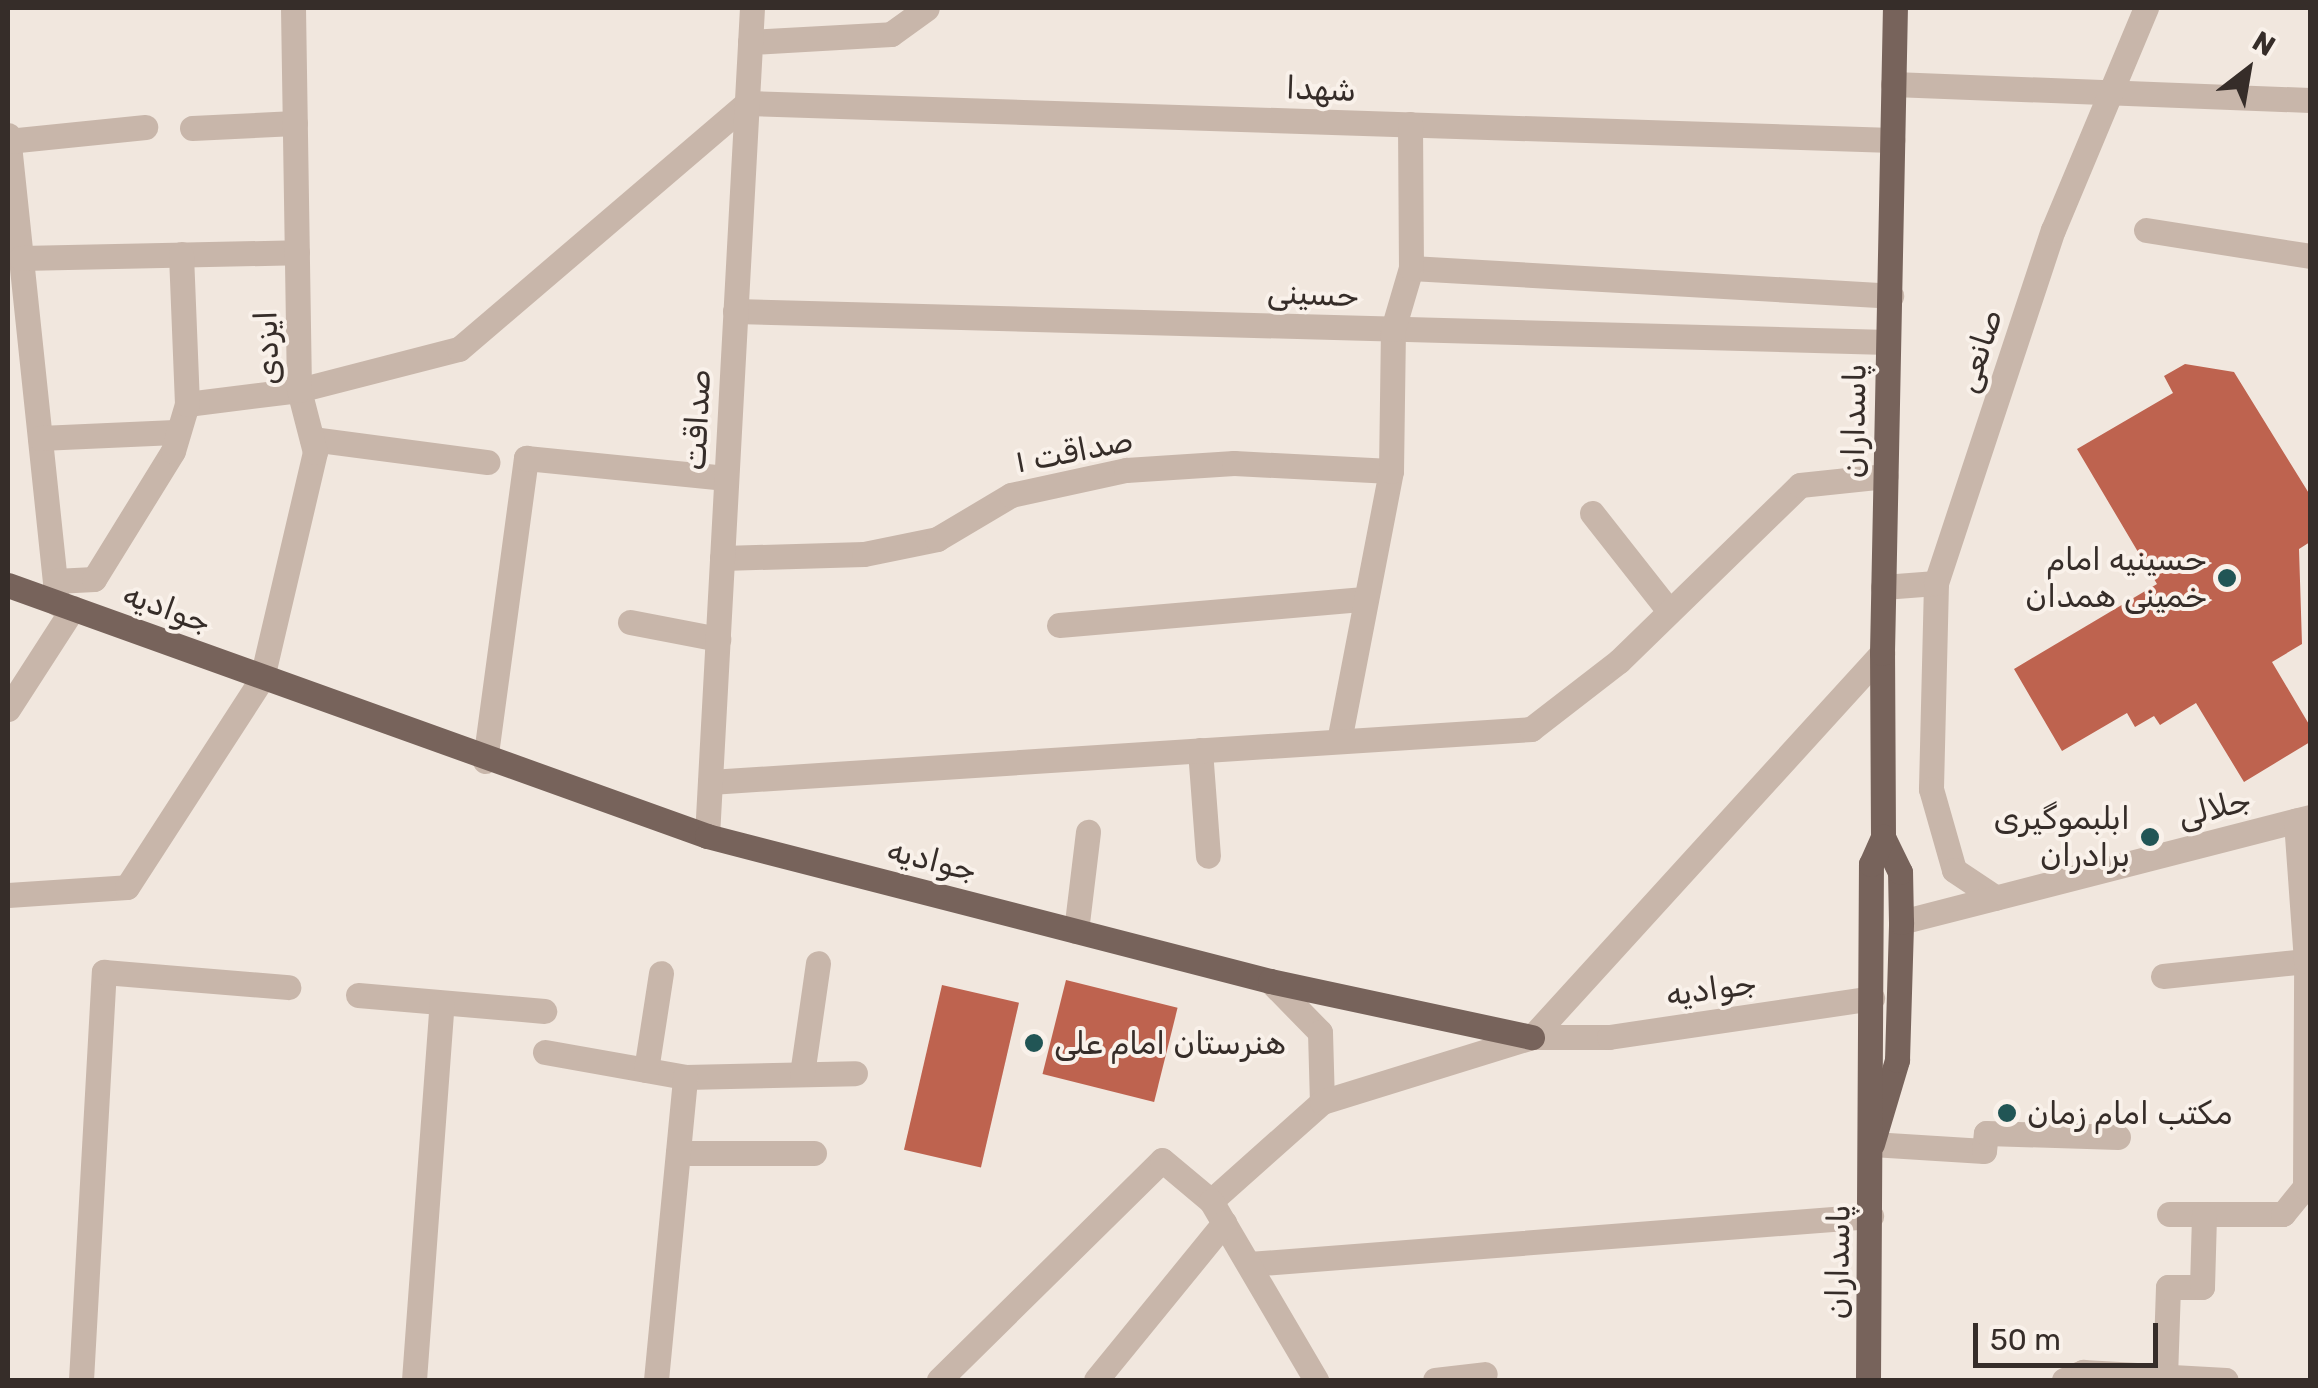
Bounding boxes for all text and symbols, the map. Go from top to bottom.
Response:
north arrow [2198,20,2298,120]
text: N [2247,25,2281,63]
street label: شهدا [1285,69,1357,109]
street label: حسینی [1266,273,1360,315]
street label: صانعی [1948,304,2010,398]
street label: ایزدی [247,310,287,386]
street label: پاسداران [1834,363,1874,479]
street label: صداقت [675,368,719,472]
street label: صداقت ۱ [1012,421,1136,481]
place label: حسینیه امام خمینی همدان [2025,541,2207,616]
marker: حسینیه امام خمینی همدان [2216,567,2238,589]
street label: جوادیه [118,574,216,642]
street label: جلالی [2174,780,2254,836]
place label: ابلبموگیری برادران [1993,800,2130,875]
marker: ابلبموگیری برادران [2139,826,2161,848]
street label: جوادیه [883,830,981,890]
street label: جوادیه [1663,964,1759,1014]
place label: هنرستان امام علی [1054,1024,1286,1062]
marker: هنرستان امام علی [1023,1032,1045,1054]
place label: مکتب امام زمان [2027,1094,2233,1132]
marker: مکتب امام زمان [1996,1102,2018,1124]
street label: پاسداران [1818,1204,1858,1320]
scale bar [1978,1303,2163,1365]
text: 50 m [1990,1322,2061,1358]

